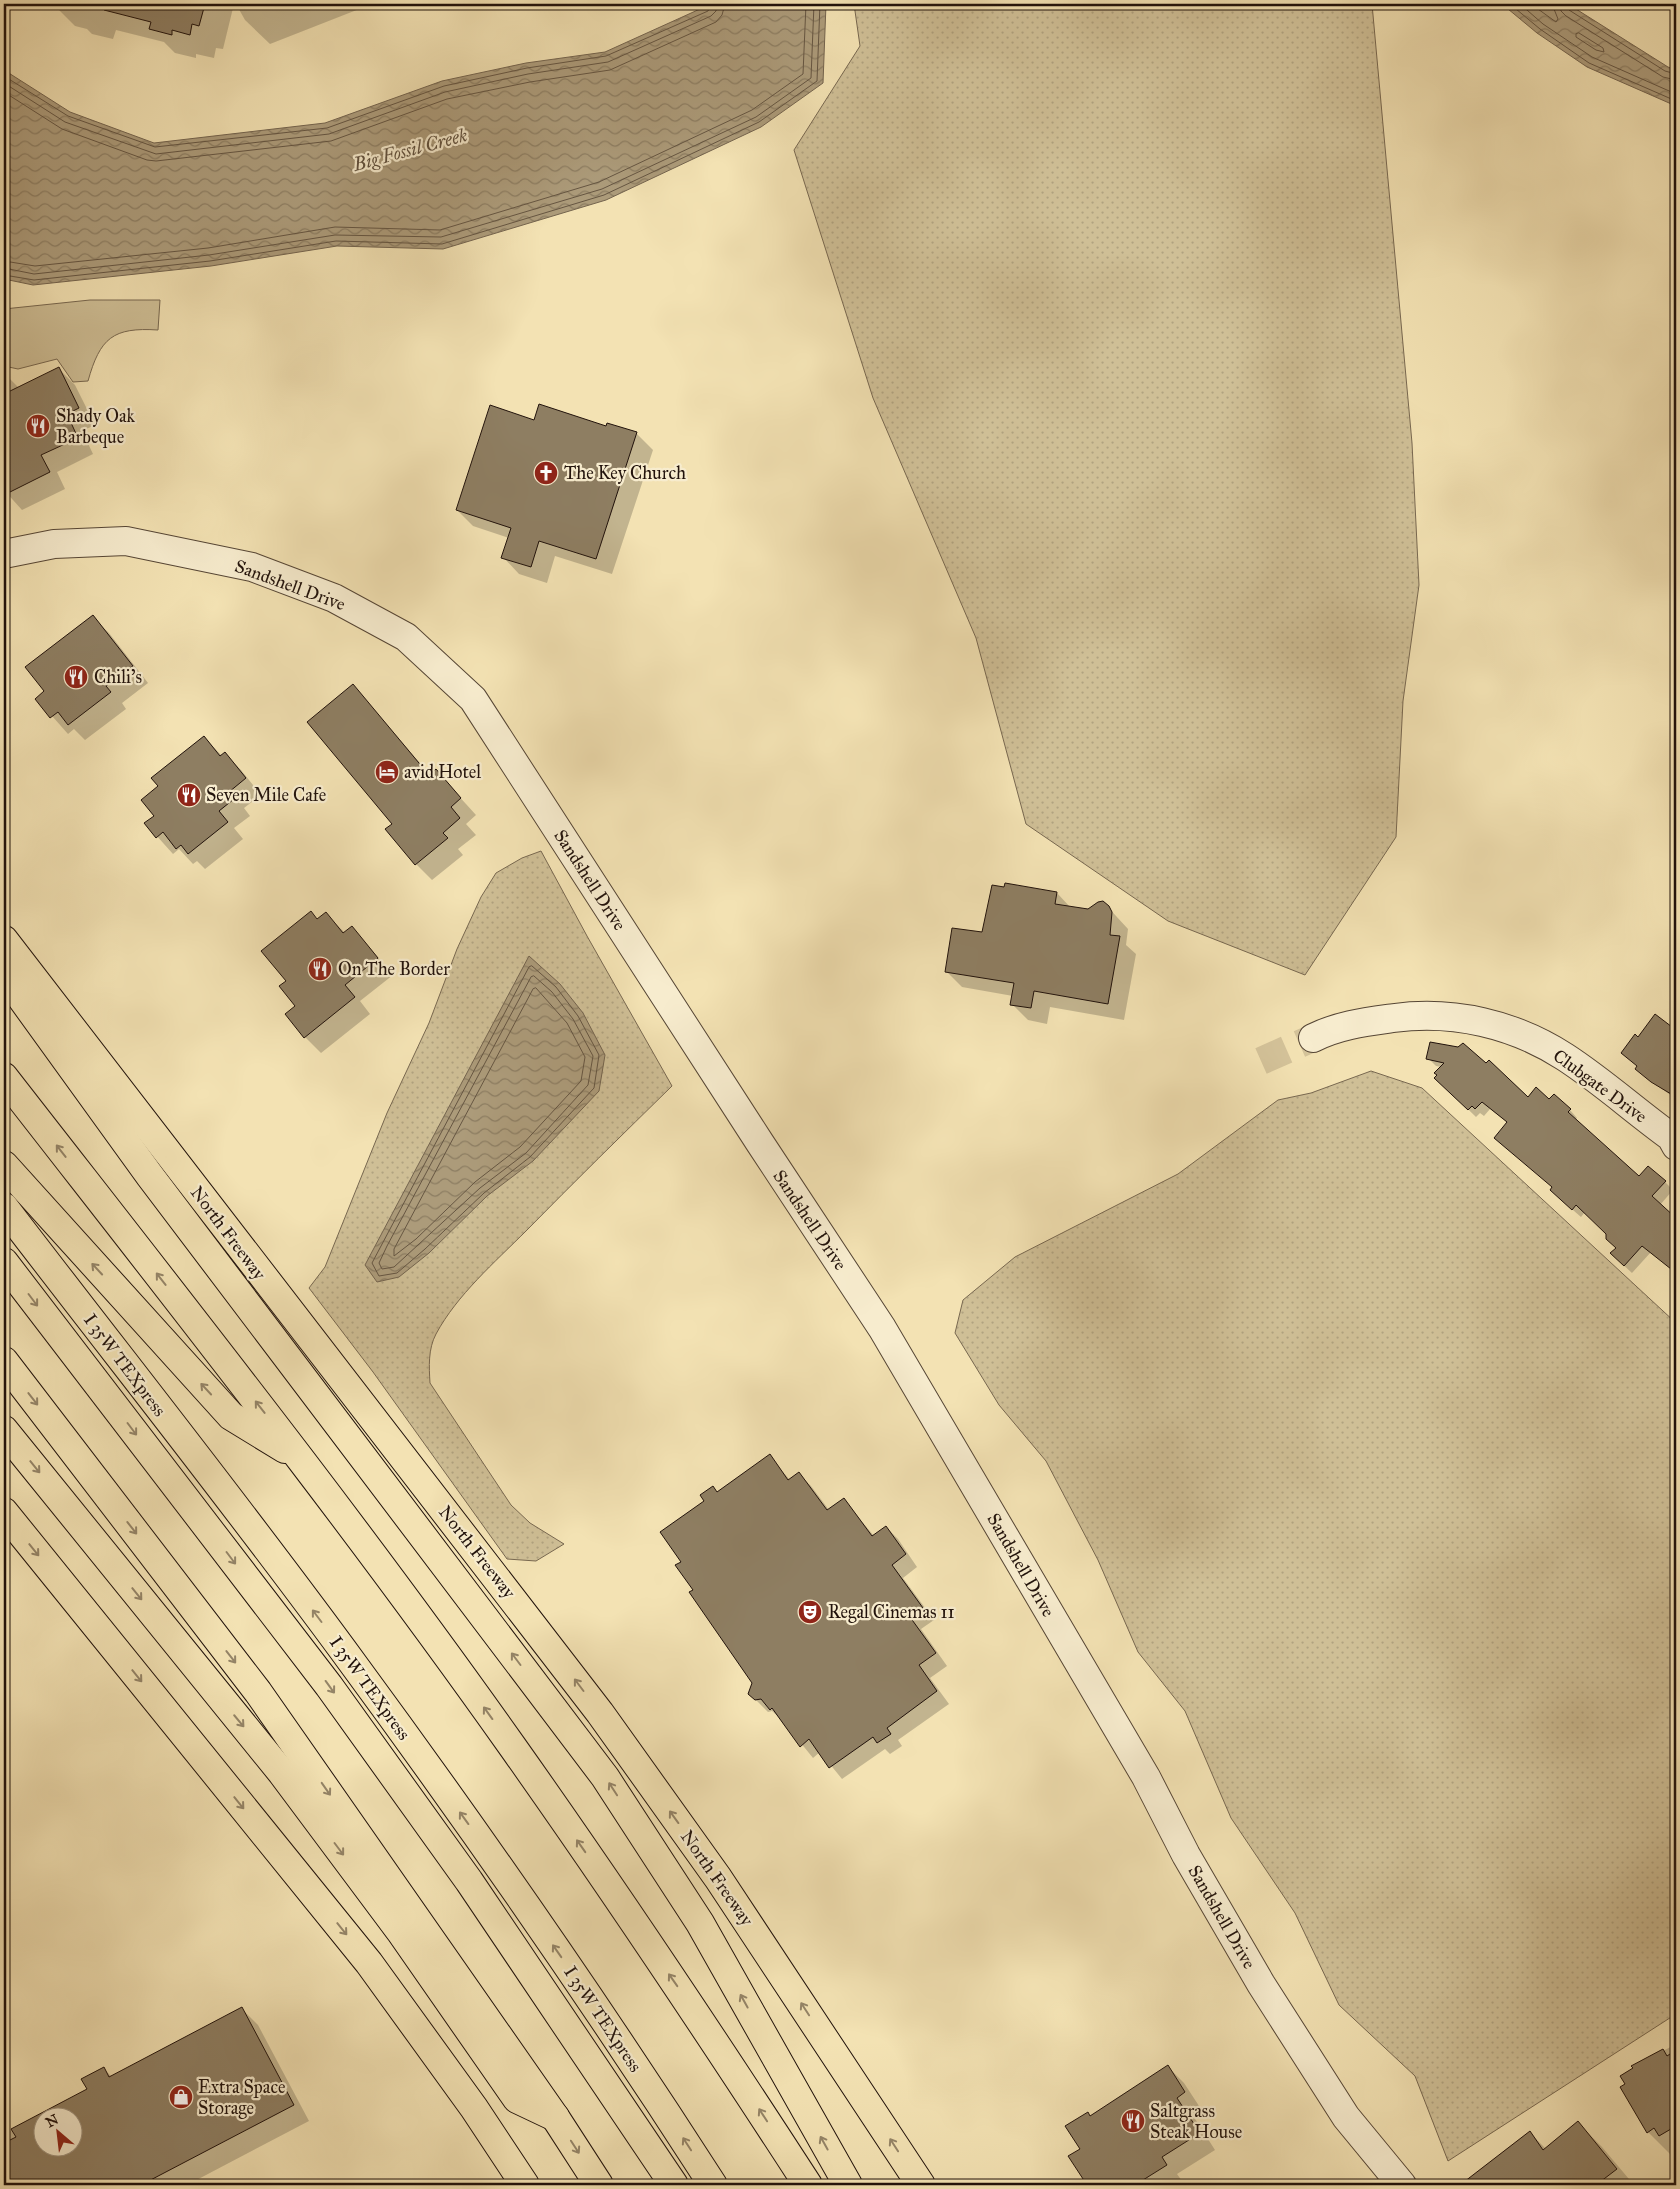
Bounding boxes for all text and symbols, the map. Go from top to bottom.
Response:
water label: Big Fossil Creek [350,123,470,176]
place label: Shady Oak Barbeque [56,405,135,449]
restaurant icon: Shady Oak Barbeque [25,413,51,439]
church icon: The Key Church [533,460,559,486]
place label: The Key Church [564,462,686,484]
street label: Sandshell Drive [232,555,348,615]
restaurant icon: Chili's [63,664,89,690]
place label: Chili's [94,666,142,688]
hotel icon: avid Hotel [374,759,400,785]
place label: avid Hotel [404,761,481,783]
restaurant icon: Seven Mile Cafe [176,782,202,808]
place label: Seven Mile Cafe [206,784,326,806]
street label: Sandshell Drive [549,825,631,935]
restaurant icon: On The Border [307,956,333,982]
place label: On The Border [338,958,450,980]
street label: Clubgate Drive [1548,1045,1651,1128]
one-way arrow [55,1144,66,1157]
street label: Sandshell Drive [768,1166,852,1274]
street label: North Freeway [186,1182,271,1285]
one-way arrow [91,1263,103,1275]
one-way arrow [155,1273,166,1286]
one-way arrow [28,1293,39,1306]
street label: I 35W TEXpress [79,1309,171,1421]
one-way arrow [201,1383,212,1396]
one-way arrow [28,1392,39,1405]
one-way arrow [255,1401,266,1414]
one-way arrow [127,1422,137,1436]
one-way arrow [30,1461,41,1474]
street label: North Freeway [434,1501,520,1603]
street label: Sandshell Drive [982,1509,1060,1621]
one-way arrow [127,1521,138,1534]
one-way arrow [29,1543,40,1556]
one-way arrow [226,1551,236,1565]
one-way arrow [131,1587,142,1600]
theatre icon: Regal Cinemas 11 [797,1599,823,1625]
place label: Regal Cinemas 11 [828,1601,955,1624]
one-way arrow [312,1609,322,1623]
street label: I 35W TEXpress [325,1632,415,1744]
one-way arrow [226,1650,237,1663]
one-way arrow [510,1653,521,1666]
one-way arrow [131,1670,142,1683]
one-way arrow [574,1678,584,1692]
one-way arrow [324,1680,335,1693]
one-way arrow [482,1706,493,1720]
one-way arrow [233,1714,244,1727]
one-way arrow [321,1782,331,1796]
one-way arrow [608,1782,618,1796]
one-way arrow [234,1796,245,1809]
one-way arrow [669,1810,679,1824]
one-way arrow [459,1811,469,1825]
street label: North Freeway [676,1826,758,1930]
one-way arrow [576,1839,586,1853]
one-way arrow [333,1842,344,1855]
street label: Sandshell Drive [1183,1861,1261,1973]
one-way arrow [336,1922,347,1935]
one-way arrow [552,1944,562,1958]
street label: I 35W TEXpress [559,1962,647,2076]
one-way arrow [668,1973,678,1987]
one-way arrow [739,1994,749,2009]
one-way arrow [800,2002,810,2016]
place label: Extra Space Storage [198,2076,286,2120]
shop icon: Extra Space Storage [168,2084,194,2110]
place label: Saltgrass Steak House [1150,2100,1242,2143]
north arrow [32,2106,82,2156]
one-way arrow [757,2108,768,2122]
restaurant icon: Saltgrass Steak House [1120,2108,1146,2134]
text: N [43,2111,61,2131]
one-way arrow [819,2135,829,2150]
one-way arrow [682,2138,692,2152]
one-way arrow [889,2138,899,2152]
one-way arrow [570,2140,580,2154]

